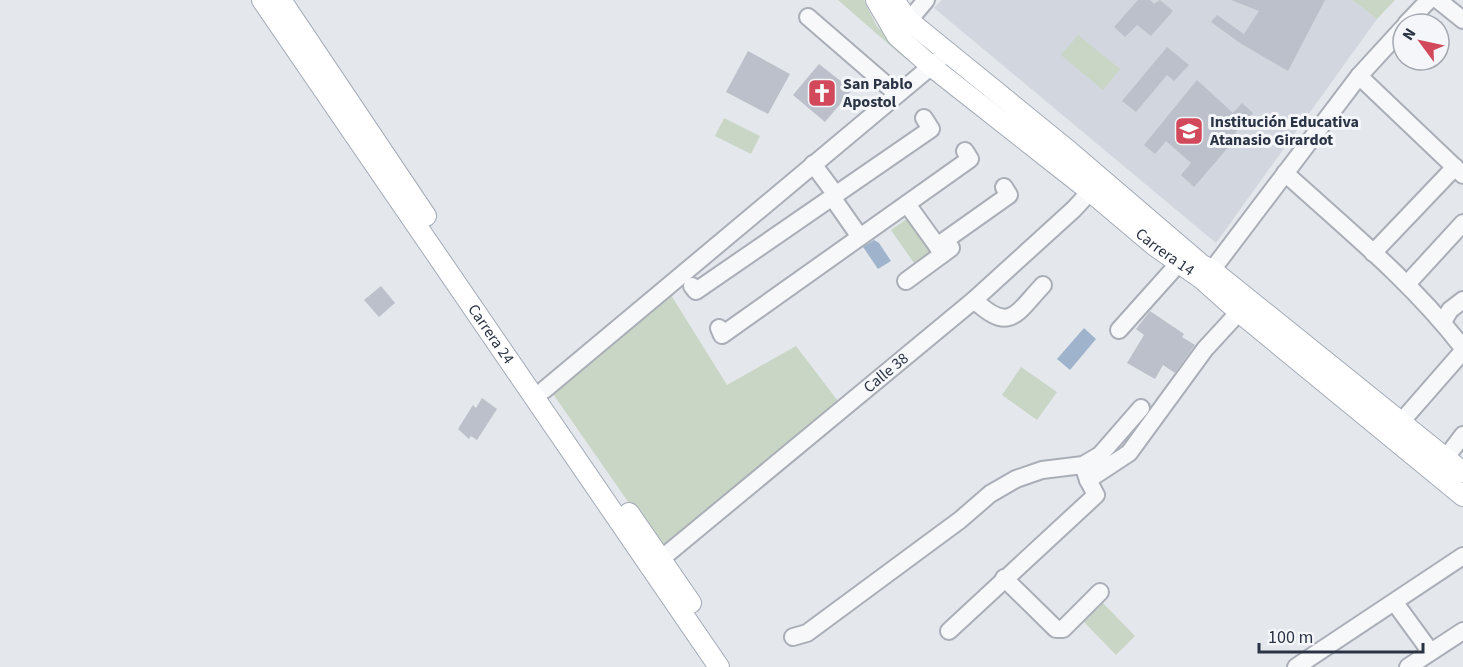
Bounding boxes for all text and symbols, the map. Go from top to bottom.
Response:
north arrow [1391,12,1451,72]
text: N [1397,24,1421,45]
place label: San Pablo Apostol [842,73,913,113]
church icon: San Pablo Apostol [806,77,838,109]
place label: Institución Educativa Atanasio Girardot [1209,111,1359,151]
school or university icon: Institución Educativa Atanasio Girardot [1173,115,1205,147]
street label: Carrera 14 [1131,223,1199,281]
street label: Carrera 24 [462,300,519,369]
street label: Calle 38 [859,348,913,398]
scale bar [1259,616,1422,654]
text: 100 m [1268,625,1313,650]

